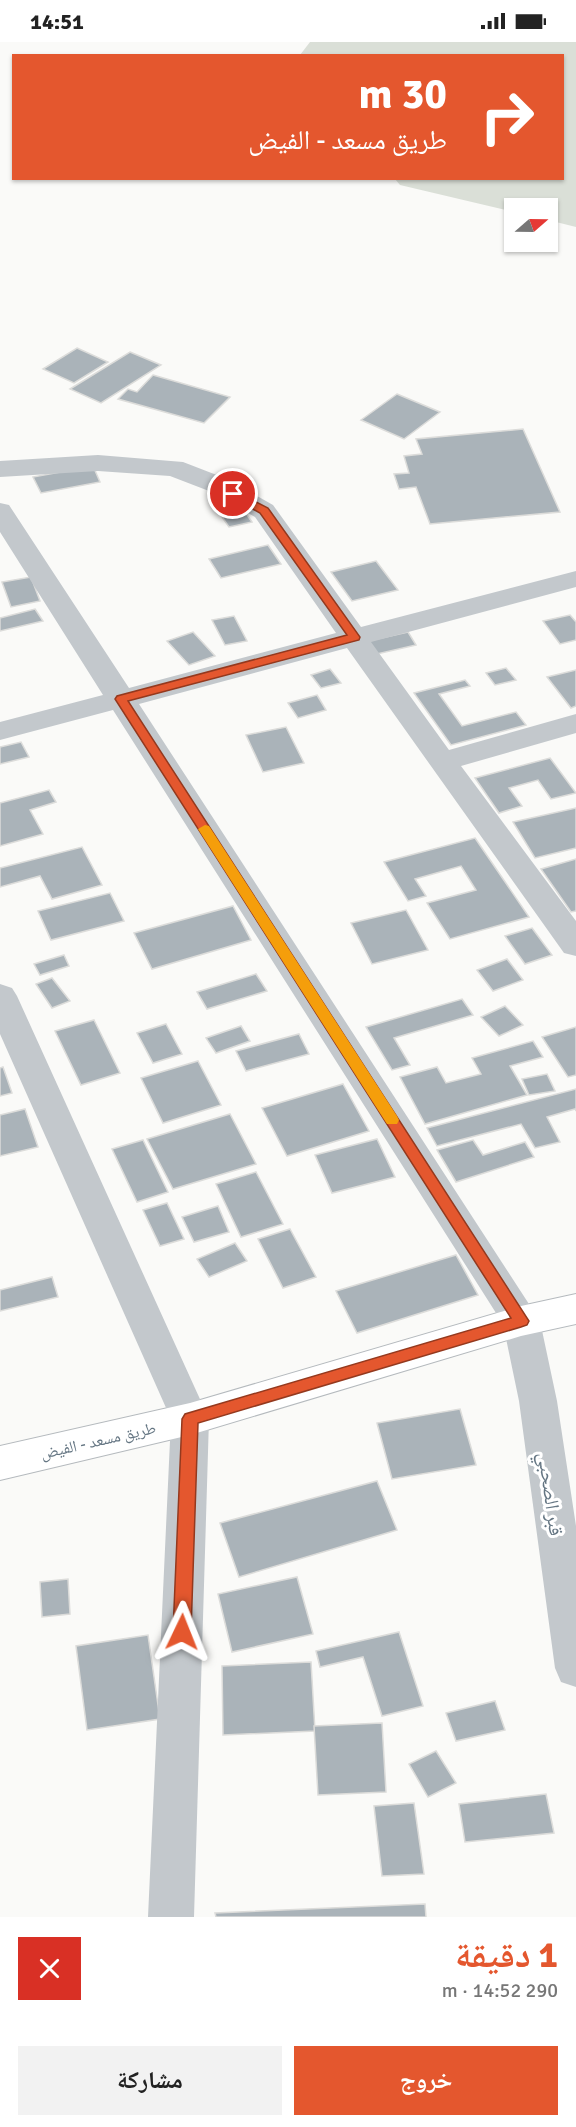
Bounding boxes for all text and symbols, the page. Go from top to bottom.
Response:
text: 14:51 [30,8,84,35]
text: 30 m [358,69,447,120]
icon: right [468,78,546,156]
text: طريق مسعد - الفيض [248,124,447,157]
north arrow [504,198,558,252]
map controls [504,198,558,252]
pin [207,468,258,519]
icon: arrive [216,477,249,510]
street label: طريق مسعد - الفيض [39,1418,158,1464]
street label: قبر الصحبي [529,1451,569,1538]
position arrow [150,1600,214,1664]
text: 1 دقيقة [455,1933,558,1978]
button: close [18,1937,81,2000]
text: 290 m · 14:52 [442,1978,558,2003]
button: مشاركة [18,2046,282,2115]
button: خروج [294,2046,558,2115]

